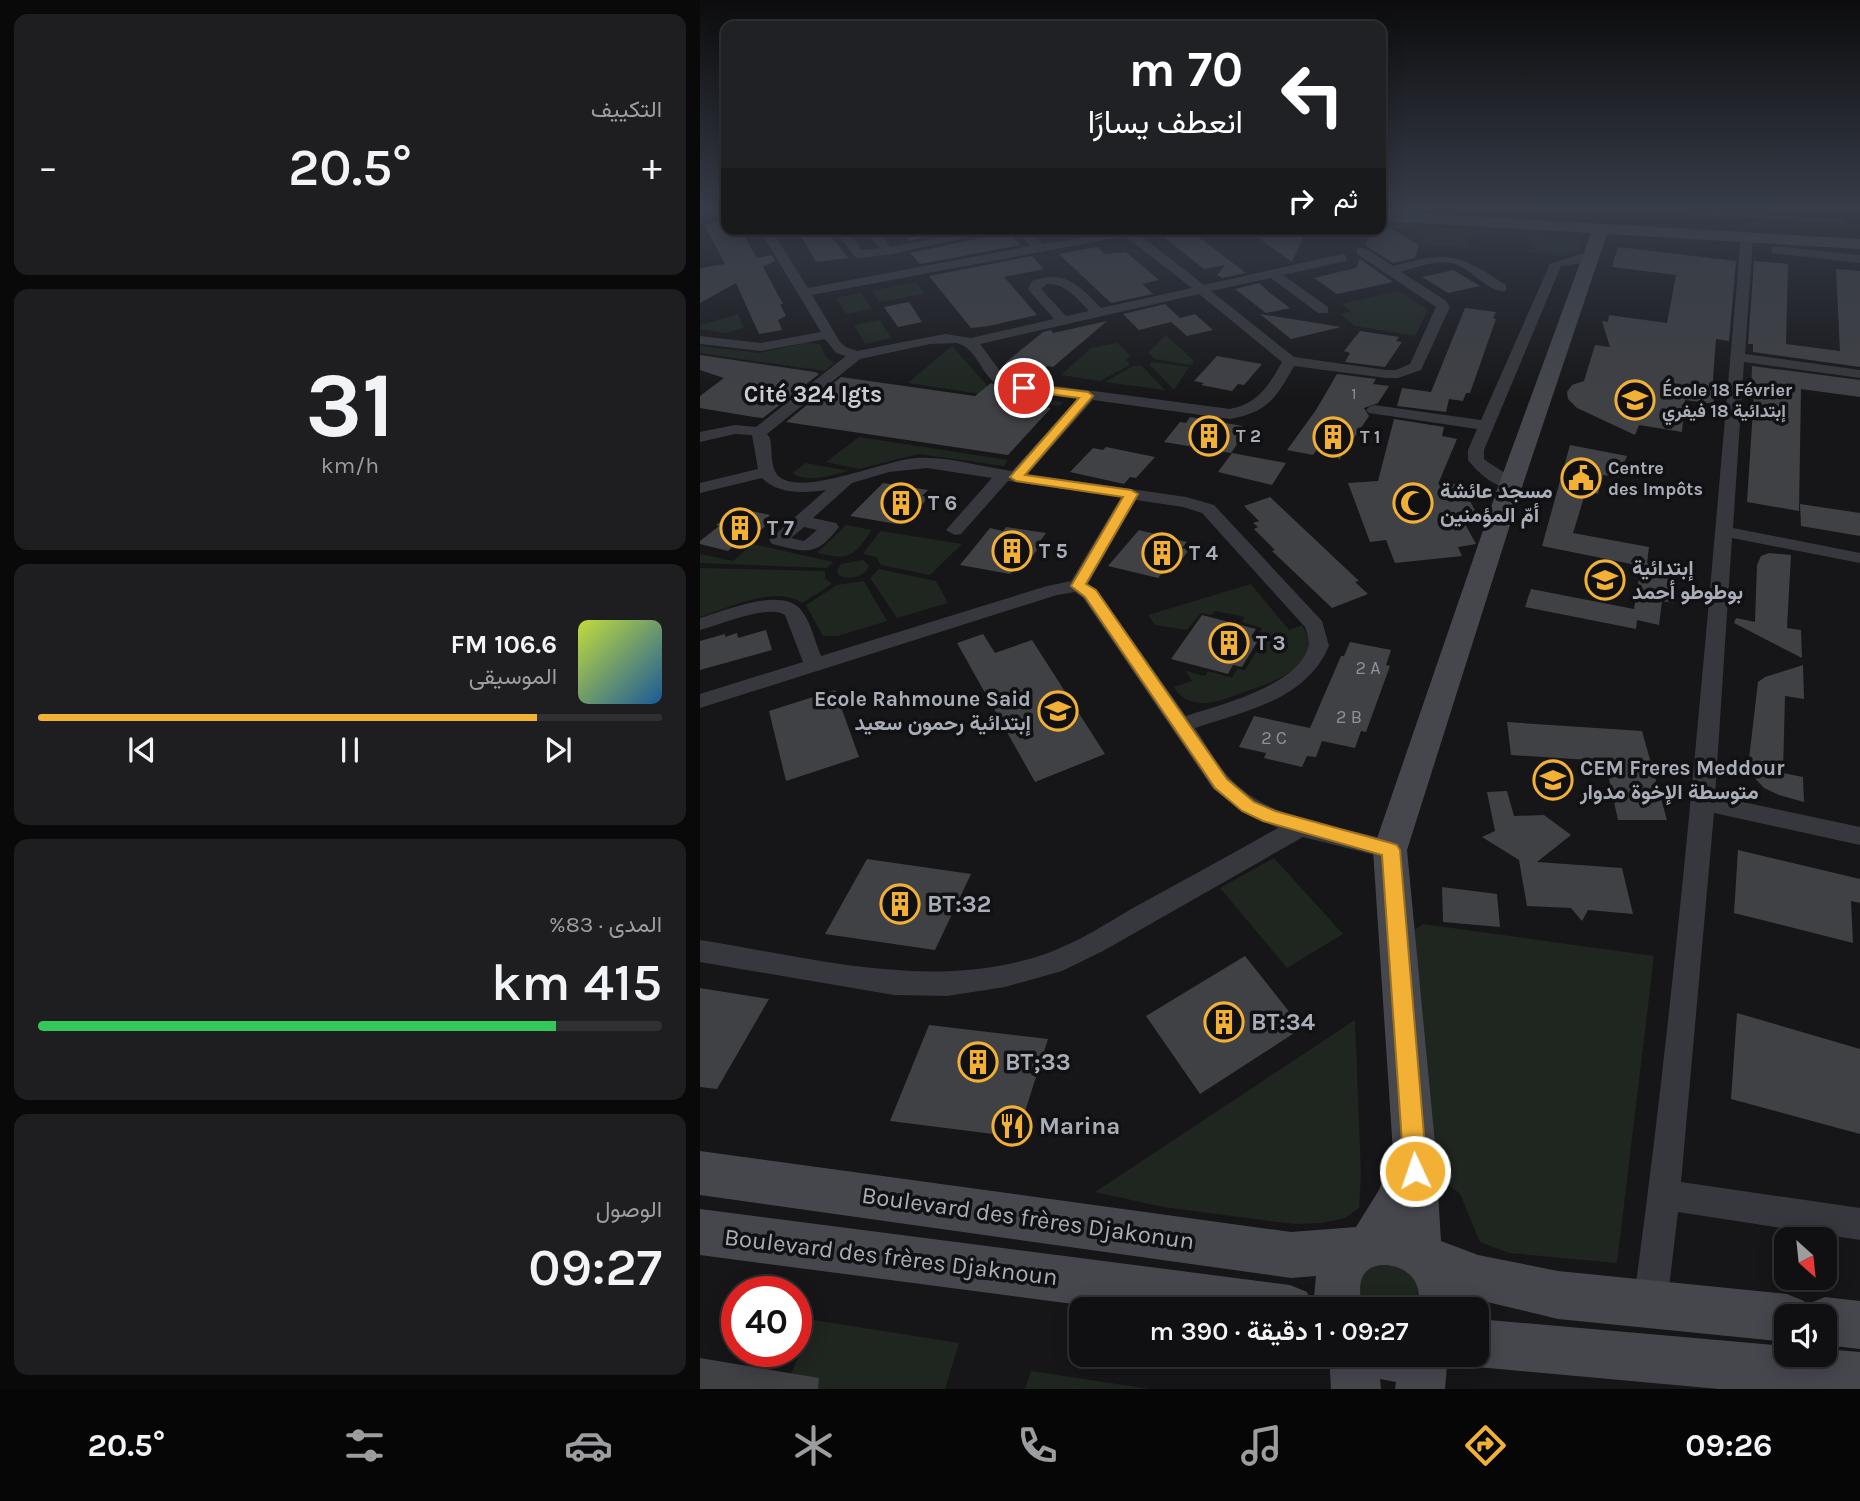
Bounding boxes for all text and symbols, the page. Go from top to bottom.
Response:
text: 70 m [1129,41,1243,98]
icon: left [1267,49,1358,140]
text: التكييف [591,96,662,123]
text: انعطف يسارًا [1088,104,1243,141]
text: 20.5° [288,137,412,198]
text: − [38,145,58,190]
text: + [642,145,662,190]
icon: right [1282,182,1320,220]
text: ثم [1334,184,1358,215]
text: 31 [305,353,395,459]
pin [994,358,1054,418]
icon: arrive [1005,369,1043,407]
place label: École 18 Février إبتدائية 18 فيفري [1662,378,1792,426]
school or university icon: École 18 Février إبتدائية 18 فيفري [1614,379,1656,421]
district label: Cité 324 lgts [744,381,882,408]
house number: 1 [1351,384,1357,403]
building icon: T 2 [1188,415,1230,457]
building icon: T 1 [1312,416,1354,458]
place label: T 2 [1236,425,1261,447]
place label: T 1 [1360,426,1381,448]
text: km/h [321,452,379,479]
public building icon: Centre des Impôts [1560,457,1602,499]
place label: Centre des Impôts [1608,457,1703,500]
place label: مسجد عائشة أمّ المؤمنين [1440,479,1553,529]
building icon: T 6 [880,482,922,524]
mosque icon: مسجد عائشة أمّ المؤمنين [1392,482,1434,524]
place label: T 6 [928,491,957,515]
building icon: T 7 [719,507,761,549]
place label: T 7 [767,516,794,540]
building icon: T 5 [991,530,1033,572]
building icon: T 4 [1141,532,1183,574]
place label: T 5 [1039,539,1068,563]
place label: T 4 [1189,541,1218,565]
place label: إبتدائية بوطوطو أحمد [1632,556,1743,605]
school or university icon: إبتدائية بوطوطو أحمد [1584,559,1626,601]
building icon: T 3 [1208,622,1250,664]
text: 106.6 FM [451,629,557,660]
place label: T 3 [1256,631,1286,655]
house number: 2 A [1355,657,1381,679]
text: الموسيقى [469,663,557,690]
place label: Ecole Rahmoune Said إبتدائية رحمون سعيد [814,687,1031,737]
school or university icon: Ecole Rahmoune Said إبتدائية رحمون سعيد [1037,690,1079,732]
house number: 2 B [1336,706,1362,728]
house number: 2 C [1261,727,1287,749]
icon: previous [123,731,161,769]
icon: pause [331,731,369,769]
icon: next [539,731,577,769]
place label: CEM Freres Meddour متوسطة الإخوة مدوار [1579,756,1785,806]
school or university icon: CEM Freres Meddour متوسطة الإخوة مدوار [1532,759,1574,801]
building icon: BT:32 [879,883,921,925]
place label: BT:32 [927,890,991,918]
text: المدى · 83% [549,911,662,938]
text: 415 km [491,952,662,1013]
building icon: BT:34 [1203,1001,1245,1043]
place label: BT:34 [1251,1008,1315,1036]
building icon: BT;33 [957,1041,999,1083]
place label: BT;33 [1005,1048,1071,1076]
restaurant icon: Marina [991,1105,1033,1147]
place label: Marina [1039,1112,1120,1140]
position arrow [1378,1134,1452,1208]
street label: Boulevard des frères Djakonun [860,1181,1196,1255]
text: الوصول [596,1196,662,1223]
street label: Boulevard des frères Djaknoun [723,1223,1059,1291]
north arrow [1774,1227,1838,1290]
map controls [1774,1227,1837,1367]
text: 09:27 [528,1237,662,1298]
speed limit sign: 40 [721,1276,812,1367]
button: sound [1774,1304,1837,1367]
text: 09:27 · 1 دقيقة · 390 m [1150,1316,1408,1347]
icon: filters [340,1421,389,1470]
icon: car [564,1421,613,1470]
icon: climate [789,1421,838,1470]
icon: phone [1013,1421,1062,1470]
icon: music [1237,1421,1286,1470]
icon: directions [1461,1421,1510,1470]
text: 20.5° [88,1427,165,1464]
text: 09:26 [1685,1427,1772,1464]

